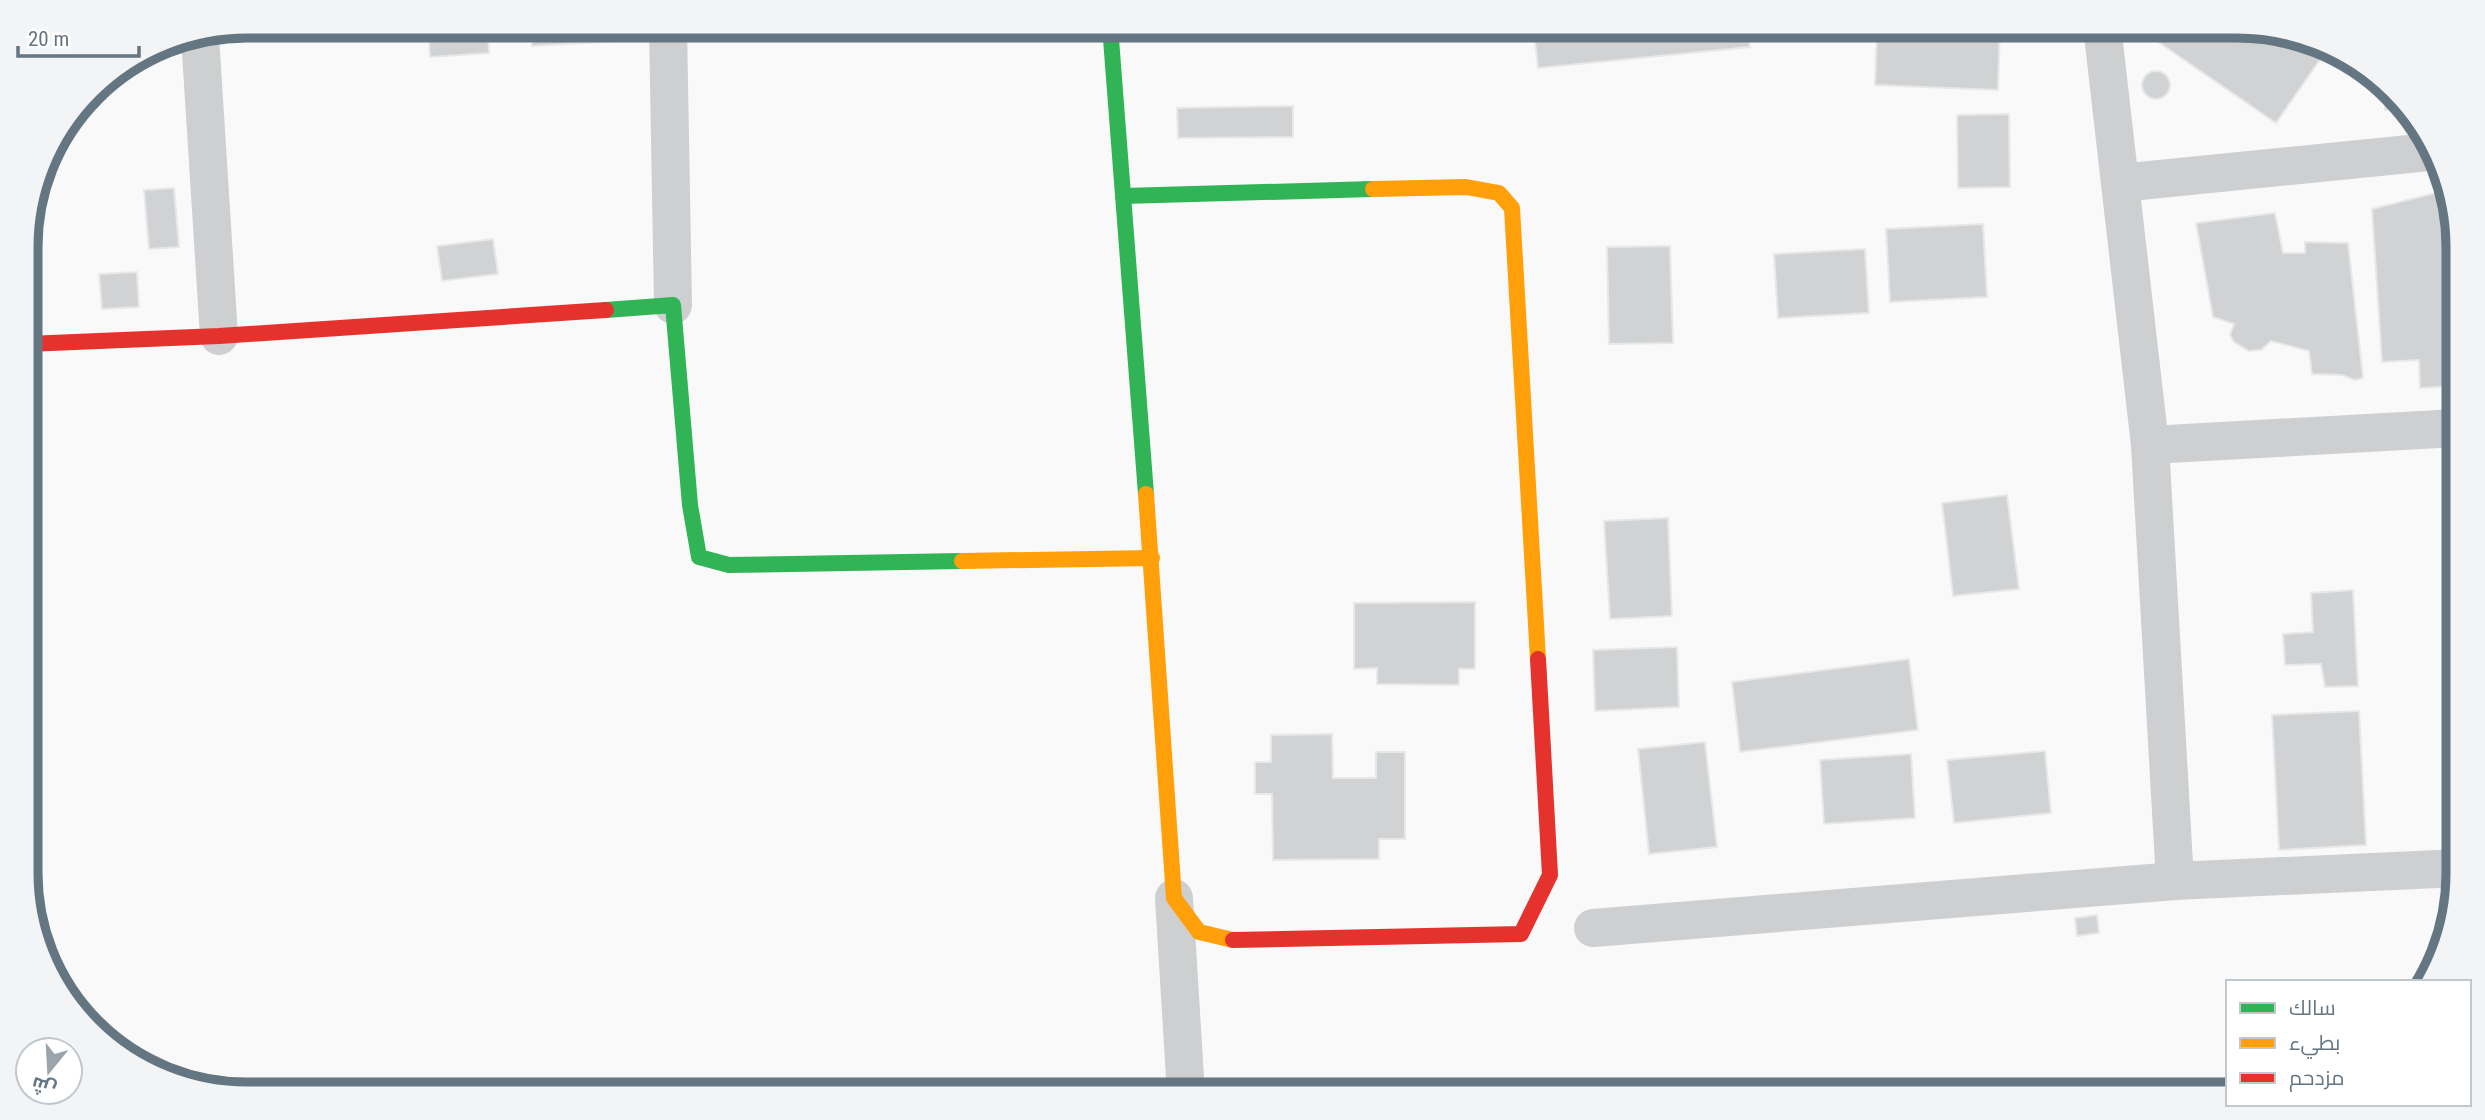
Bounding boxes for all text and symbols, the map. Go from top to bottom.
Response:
scale bar [18,14,138,58]
text: 20 m [28,27,69,51]
legend [2226,980,2471,1106]
text: سالك [2289,996,2336,1020]
text: بطيء [2289,1031,2340,1059]
north arrow [14,1036,84,1106]
text: مزدحم [2289,1066,2344,1092]
text: ش [29,1072,59,1101]

